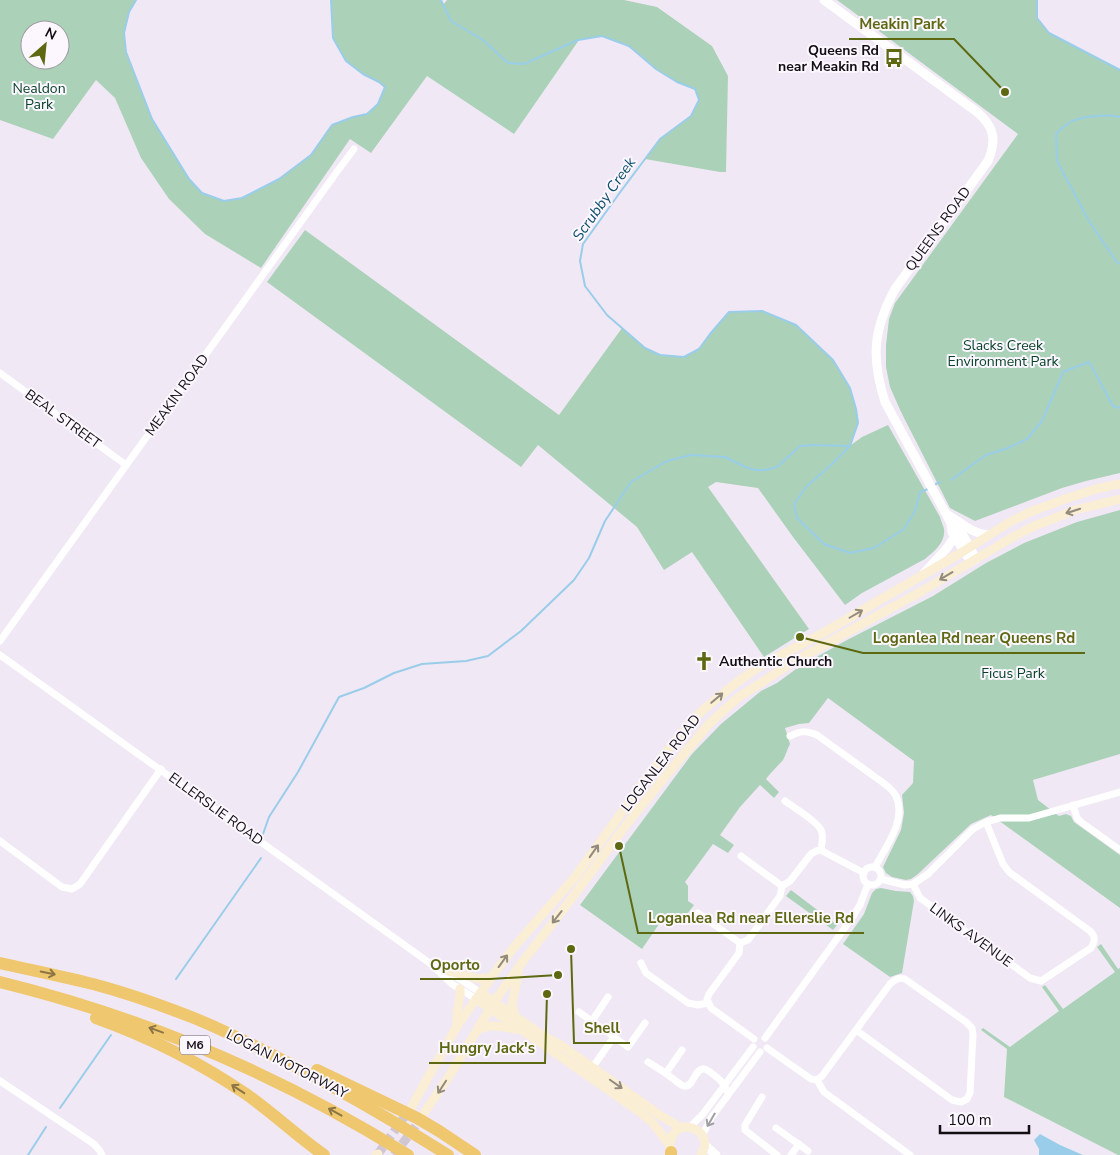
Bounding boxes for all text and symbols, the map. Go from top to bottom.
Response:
callout: Meakin Park [849,9,954,39]
text: Meakin Park [859,14,946,34]
north arrow [20,20,70,70]
text: N [42,23,60,45]
place label: Queens Rd near Meakin Rd [778,41,879,76]
bus stop icon: Queens Rd near Meakin Rd [883,47,905,69]
park label: Nealdon Park [12,79,66,114]
water label: Scrubby Creek [568,153,641,245]
street label: QUEENS ROAD [901,183,975,275]
park label: Slacks Creek Environment Park [948,336,1059,371]
street label: MEAKIN ROAD [141,350,213,440]
street label: BEAL STREET [21,385,105,453]
one-way arrow [1066,507,1081,516]
one-way arrow [940,572,954,582]
one-way arrow [848,608,862,618]
callout: Loganlea Rd near Queens Rd [863,623,1085,653]
text: Loganlea Rd near Queens Rd [873,628,1075,648]
church icon: Authentic Church [693,650,715,672]
place label: Authentic Church [719,652,832,671]
park label: Ficus Park [981,664,1046,683]
one-way arrow [711,692,724,703]
street label: LOGANLEA ROAD [617,711,705,815]
street label: ELLERSLIE ROAD [165,768,267,850]
one-way arrow [589,845,599,859]
street label: LINKS AVENUE [926,898,1016,972]
callout: Loganlea Rd near Ellerslie Rd [638,903,864,933]
text: Loganlea Rd near Ellerslie Rd [648,908,854,928]
one-way arrow [552,911,563,924]
callout: Oporto [420,949,490,979]
text: Oporto [430,955,480,975]
one-way arrow [498,955,508,969]
one-way arrow [39,969,55,978]
callout: Shell [574,1013,630,1043]
text: Shell [584,1018,620,1038]
one-way arrow [148,1025,164,1034]
street label: LOGAN MOTORWAY [223,1025,352,1103]
callout: Hungry Jack's [429,1033,545,1063]
road number: M6 [180,1036,210,1054]
text: Hungry Jack's [439,1038,535,1058]
one-way arrow [437,1079,447,1093]
one-way arrow [609,1079,623,1089]
one-way arrow [232,1084,246,1094]
scale bar [940,1102,1029,1134]
one-way arrow [328,1106,343,1116]
text: 100 m [948,1110,992,1130]
one-way arrow [705,1112,715,1126]

